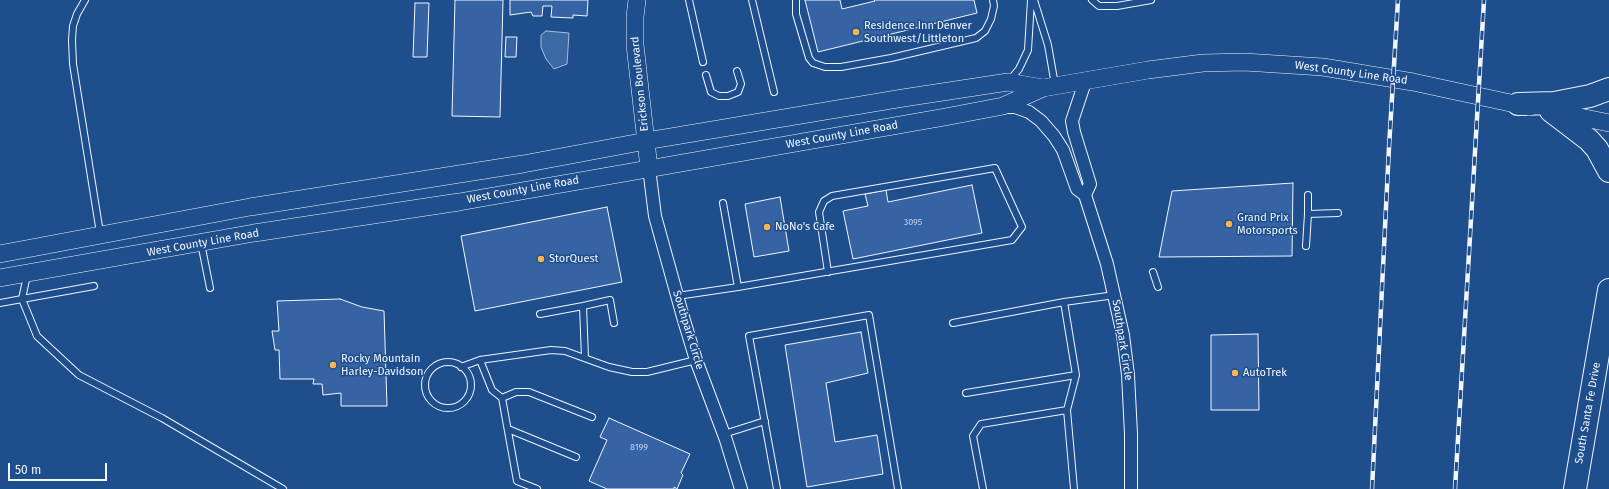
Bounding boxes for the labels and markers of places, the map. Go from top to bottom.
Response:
place label: Residence Inn Denver Southwest/Littleton [864,19,972,45]
marker: Residence Inn Denver Southwest/Littleton [851,27,861,37]
place label: Grand Prix Motorsports [1237,211,1298,237]
marker: Grand Prix Motorsports [1224,219,1234,229]
place label: NoNo's Cafe [775,220,835,234]
marker: NoNo's Cafe [762,222,772,232]
place label: StorQuest [549,252,599,266]
marker: StorQuest [536,254,546,264]
place label: Rocky Mountain Harley-Davidson [341,352,423,378]
marker: Rocky Mountain Harley-Davidson [328,360,338,370]
place label: AutoTrek [1243,366,1287,380]
marker: AutoTrek [1230,368,1240,378]

